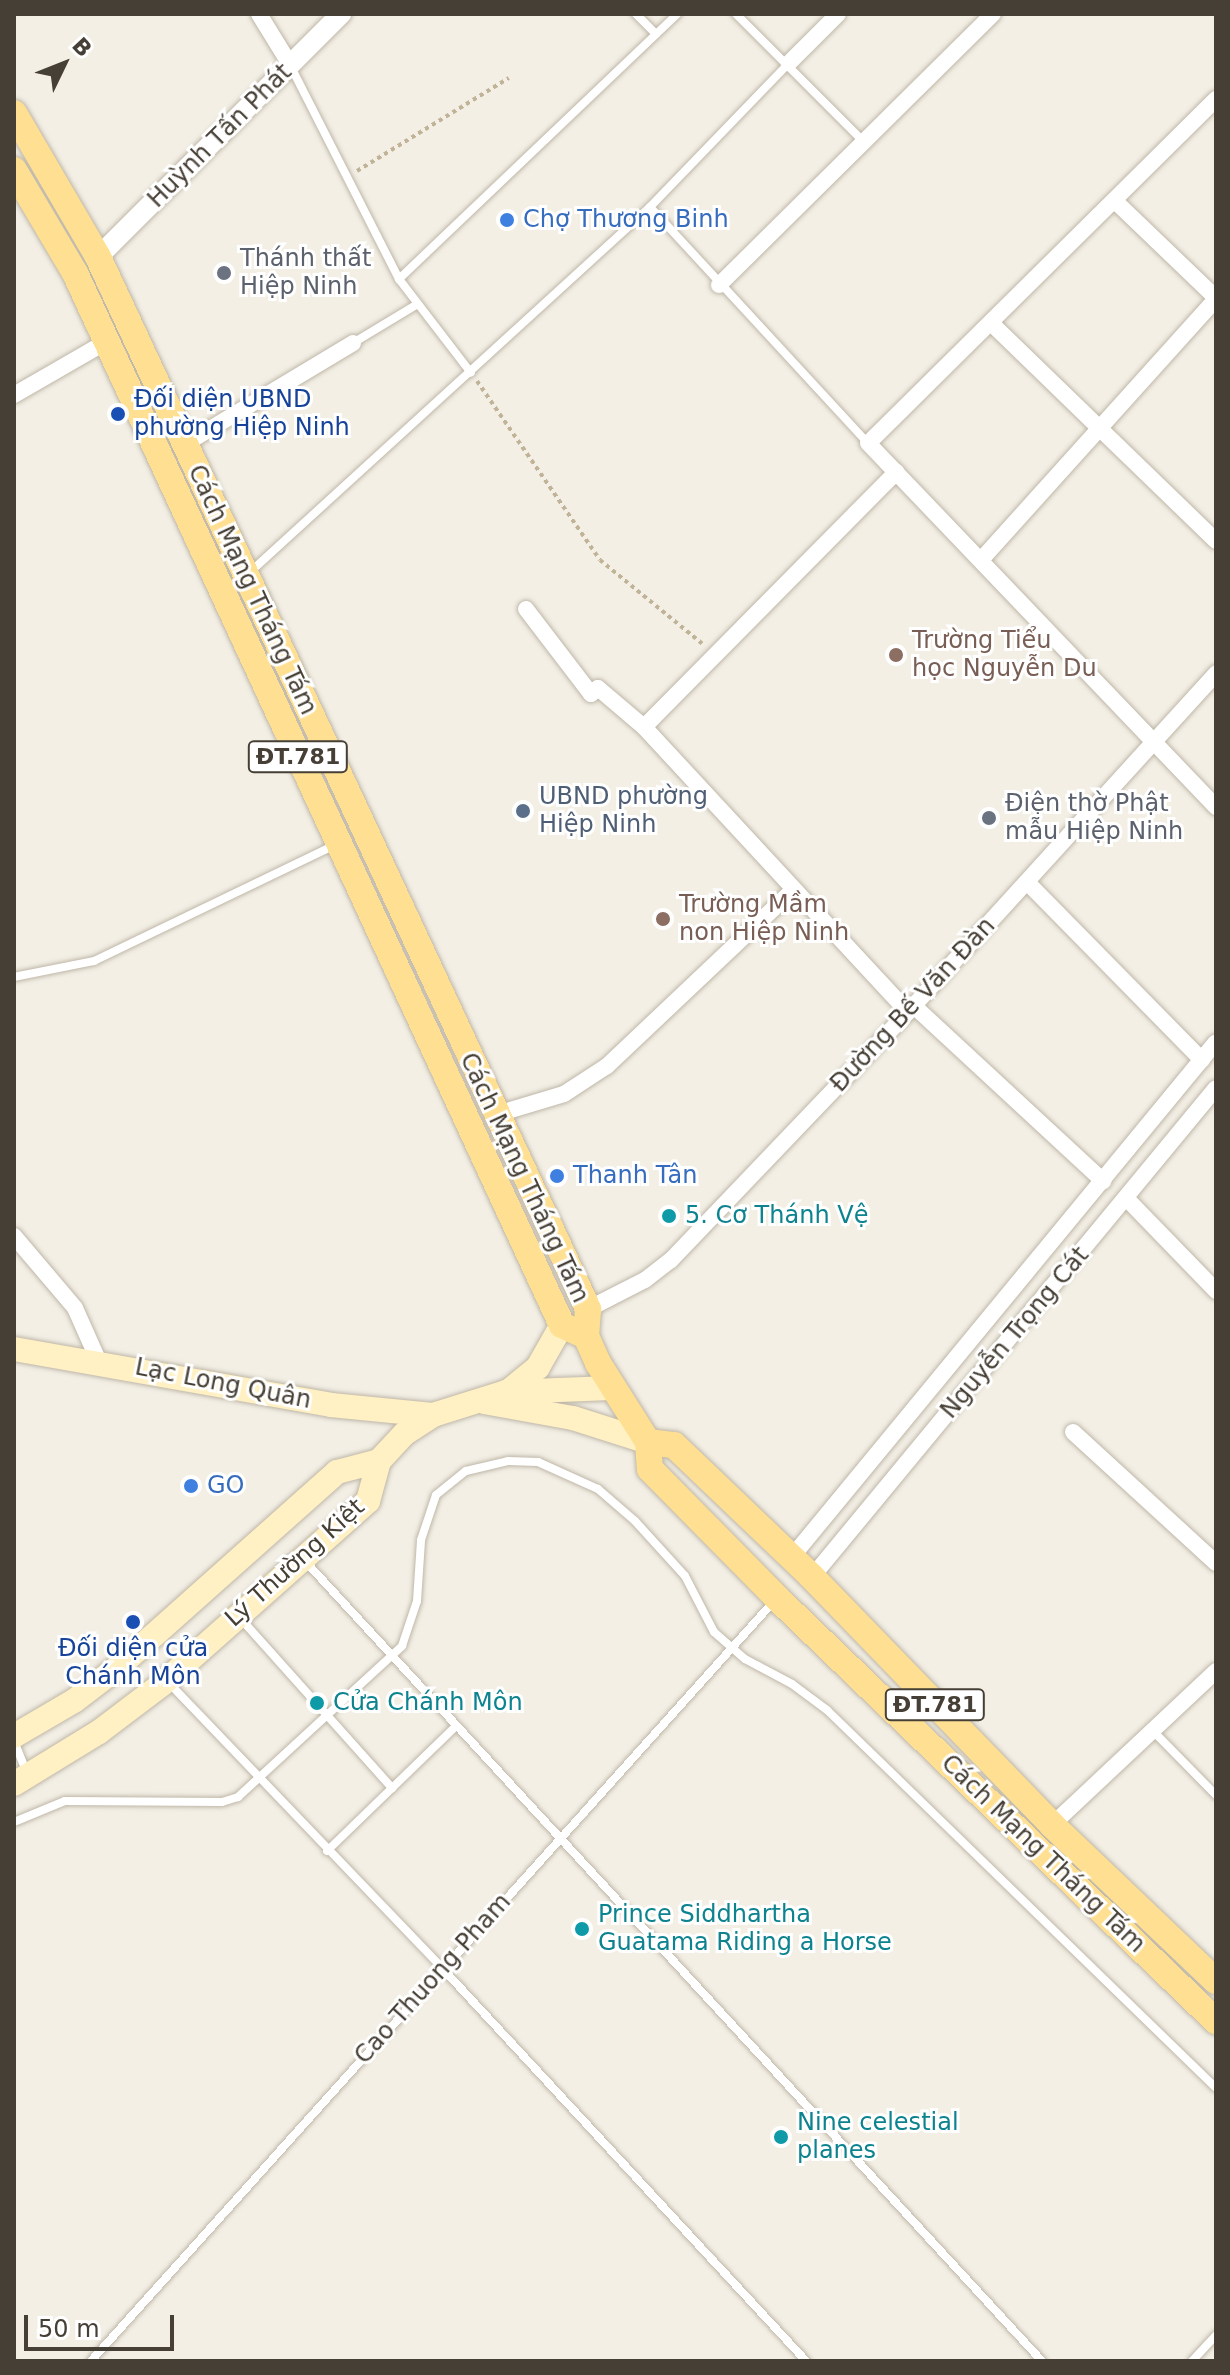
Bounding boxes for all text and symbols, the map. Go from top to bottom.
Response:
north arrow [24,24,104,104]
text: B [67,33,97,62]
street label: Huỳnh Tấn Phát [142,58,298,214]
place label: Chợ Thương Binh [523,206,729,234]
marker: Chợ Thương Binh [498,211,516,229]
place label: Thánh thất Hiệp Ninh [240,245,371,301]
marker: Thánh thất Hiệp Ninh [215,264,233,282]
place label: Đối diện UBND phường Hiệp Ninh [134,386,350,442]
marker: Đối diện UBND phường Hiệp Ninh [109,405,127,423]
street label: Cách Mạng Tháng Tám [181,460,323,720]
place label: Trường Tiểu học Nguyễn Du [912,627,1097,683]
marker: Trường Tiểu học Nguyễn Du [887,646,905,664]
road number: ĐT.781 [246,739,350,775]
place label: UBND phường Hiệp Ninh [539,783,708,839]
place label: Điện thờ Phật mẫu Hiệp Ninh [1005,790,1183,846]
marker: UBND phường Hiệp Ninh [514,802,532,820]
marker: Điện thờ Phật mẫu Hiệp Ninh [980,809,998,827]
place label: Trường Mầm non Hiệp Ninh [679,891,849,947]
marker: Trường Mầm non Hiệp Ninh [654,910,672,928]
street label: Đường Bế Văn Đàn [825,912,1001,1098]
street label: Cách Mạng Tháng Tám [453,1048,595,1308]
place label: Thanh Tân [573,1162,697,1190]
marker: Thanh Tân [548,1167,566,1185]
place label: 5. Cơ Thánh Vệ [685,1202,868,1230]
marker: 5. Cơ Thánh Vệ [660,1207,678,1225]
street label: Nguyễn Trọng Cát [935,1241,1095,1425]
street label: Lạc Long Quân [133,1353,313,1415]
place label: GO [207,1472,244,1500]
marker: GO [182,1477,200,1495]
street label: Lý Thường Kiệt [219,1493,371,1633]
marker: Đối diện cửa Chánh Môn [124,1613,142,1631]
place label: Đối diện cửa Chánh Môn [58,1635,208,1691]
road number: ĐT.781 [883,1687,987,1723]
place label: Cửa Chánh Môn [333,1689,523,1717]
marker: Cửa Chánh Môn [308,1694,326,1712]
street label: Cách Mạng Tháng Tám [935,1749,1151,1959]
street label: Cao Thuong Pham [349,1888,517,2070]
place label: Prince Siddhartha Guatama Riding a Horse [598,1901,892,1957]
marker: Prince Siddhartha Guatama Riding a Horse [573,1920,591,1938]
place label: Nine celestial planes [797,2109,959,2165]
marker: Nine celestial planes [772,2128,790,2146]
scale bar [28,2299,178,2349]
text: 50 m [38,2315,100,2343]

